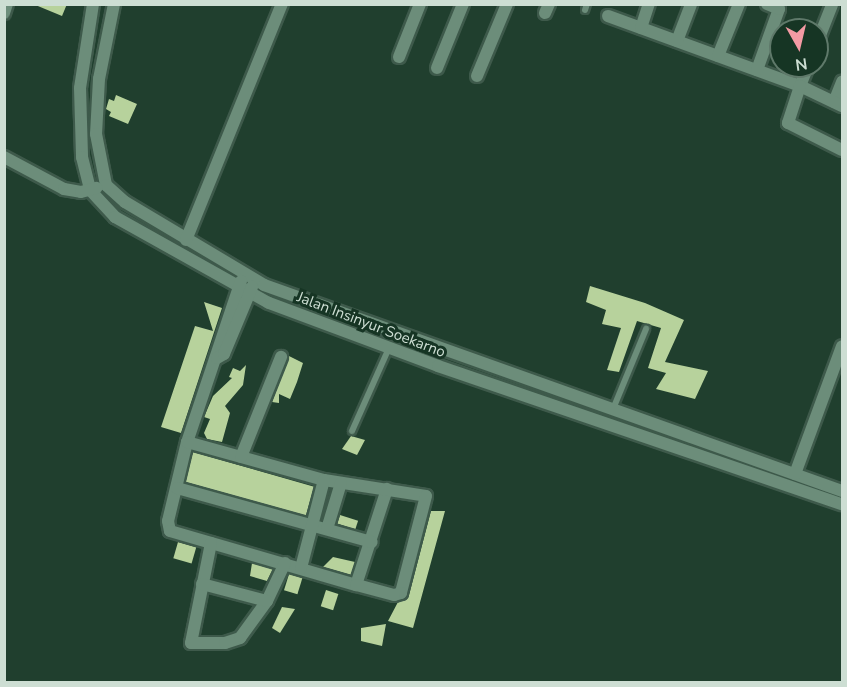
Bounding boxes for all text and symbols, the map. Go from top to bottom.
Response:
north arrow [769,18,829,78]
text: N [794,52,809,76]
street label: Jalan Insinyur Soekarno [294,288,448,362]

